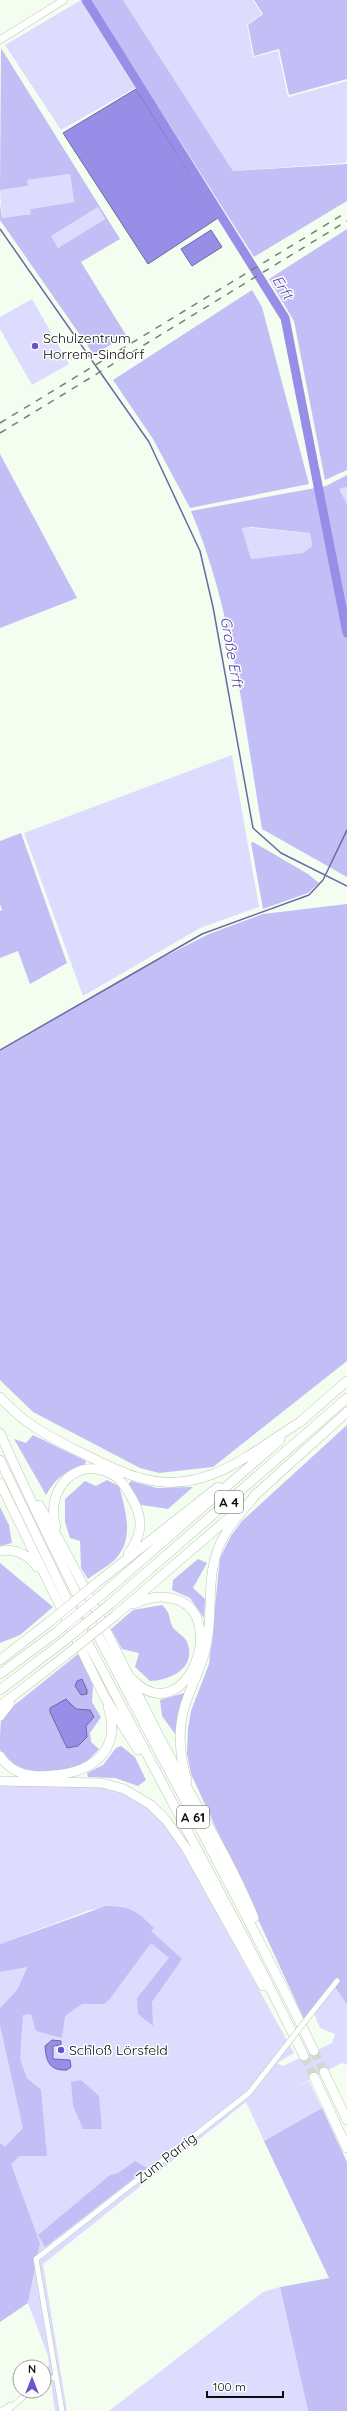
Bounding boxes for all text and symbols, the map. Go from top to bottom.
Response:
water label: Erft [268,271,299,304]
place label: Schulzentrum Horrem-Sindorf [43,329,144,363]
marker: Schulzentrum Horrem-Sindorf [30,341,40,351]
water label: Große Erft [216,615,248,691]
road number: A 4 [215,1491,243,1513]
road number: A 61 [177,1806,209,1828]
place label: Schloß Lörsfeld [69,2041,168,2059]
marker: Schloß Lörsfeld [56,2045,66,2055]
street label: Zum Parrig [132,2129,200,2187]
north arrow [12,2359,52,2399]
text: N [28,2362,36,2376]
scale bar [207,2373,283,2399]
text: 100 m [213,2379,246,2394]

